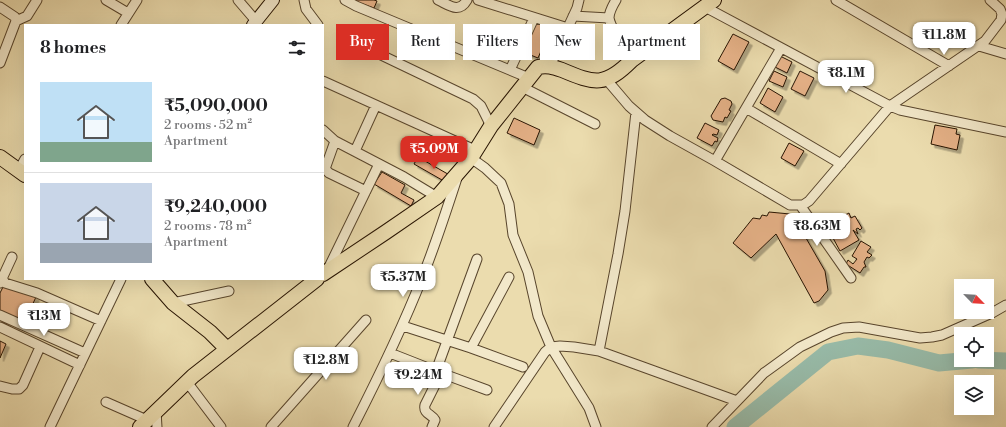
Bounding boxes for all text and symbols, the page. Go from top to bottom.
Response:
pin: ₹11.8M [911,22,977,56]
chip: Buy [336,24,389,60]
chip: Rent [397,24,455,60]
chip: Filters [463,24,532,60]
chip: New [540,24,595,60]
chip: Apartment [603,24,700,60]
text: ₹11.8M [922,27,966,43]
text: 8 homes [40,37,106,59]
icon: filters [286,37,308,59]
pin: ₹8.1M [818,60,874,94]
text: ₹8.1M [827,65,865,81]
text: ₹5,090,000 [164,95,268,117]
icon: home [72,98,120,146]
text: 2 rooms · 52 m² [164,117,252,133]
text: Apartment [164,133,228,149]
pin: ₹5.09M [401,136,467,170]
text: ₹5.09M [409,141,459,157]
text: ₹9,240,000 [164,196,267,218]
icon: home [72,199,120,247]
pin: ₹8.63M [784,213,850,247]
text: 2 rooms · 78 m² [164,218,252,234]
text: ₹8.63M [793,218,841,234]
text: Apartment [164,234,228,250]
pin: ₹5.37M [370,264,436,298]
text: ₹5.37M [380,269,426,285]
north arrow [954,279,994,319]
map controls [954,279,994,415]
pin: ₹13M [20,303,68,337]
text: ₹13M [27,308,61,324]
button: locate [954,327,994,367]
pin: ₹12.8M [293,347,359,381]
text: ₹12.8M [303,352,349,368]
pin: ₹9.24M [385,362,451,396]
text: ₹9.24M [394,367,442,383]
button: layers [954,375,994,415]

